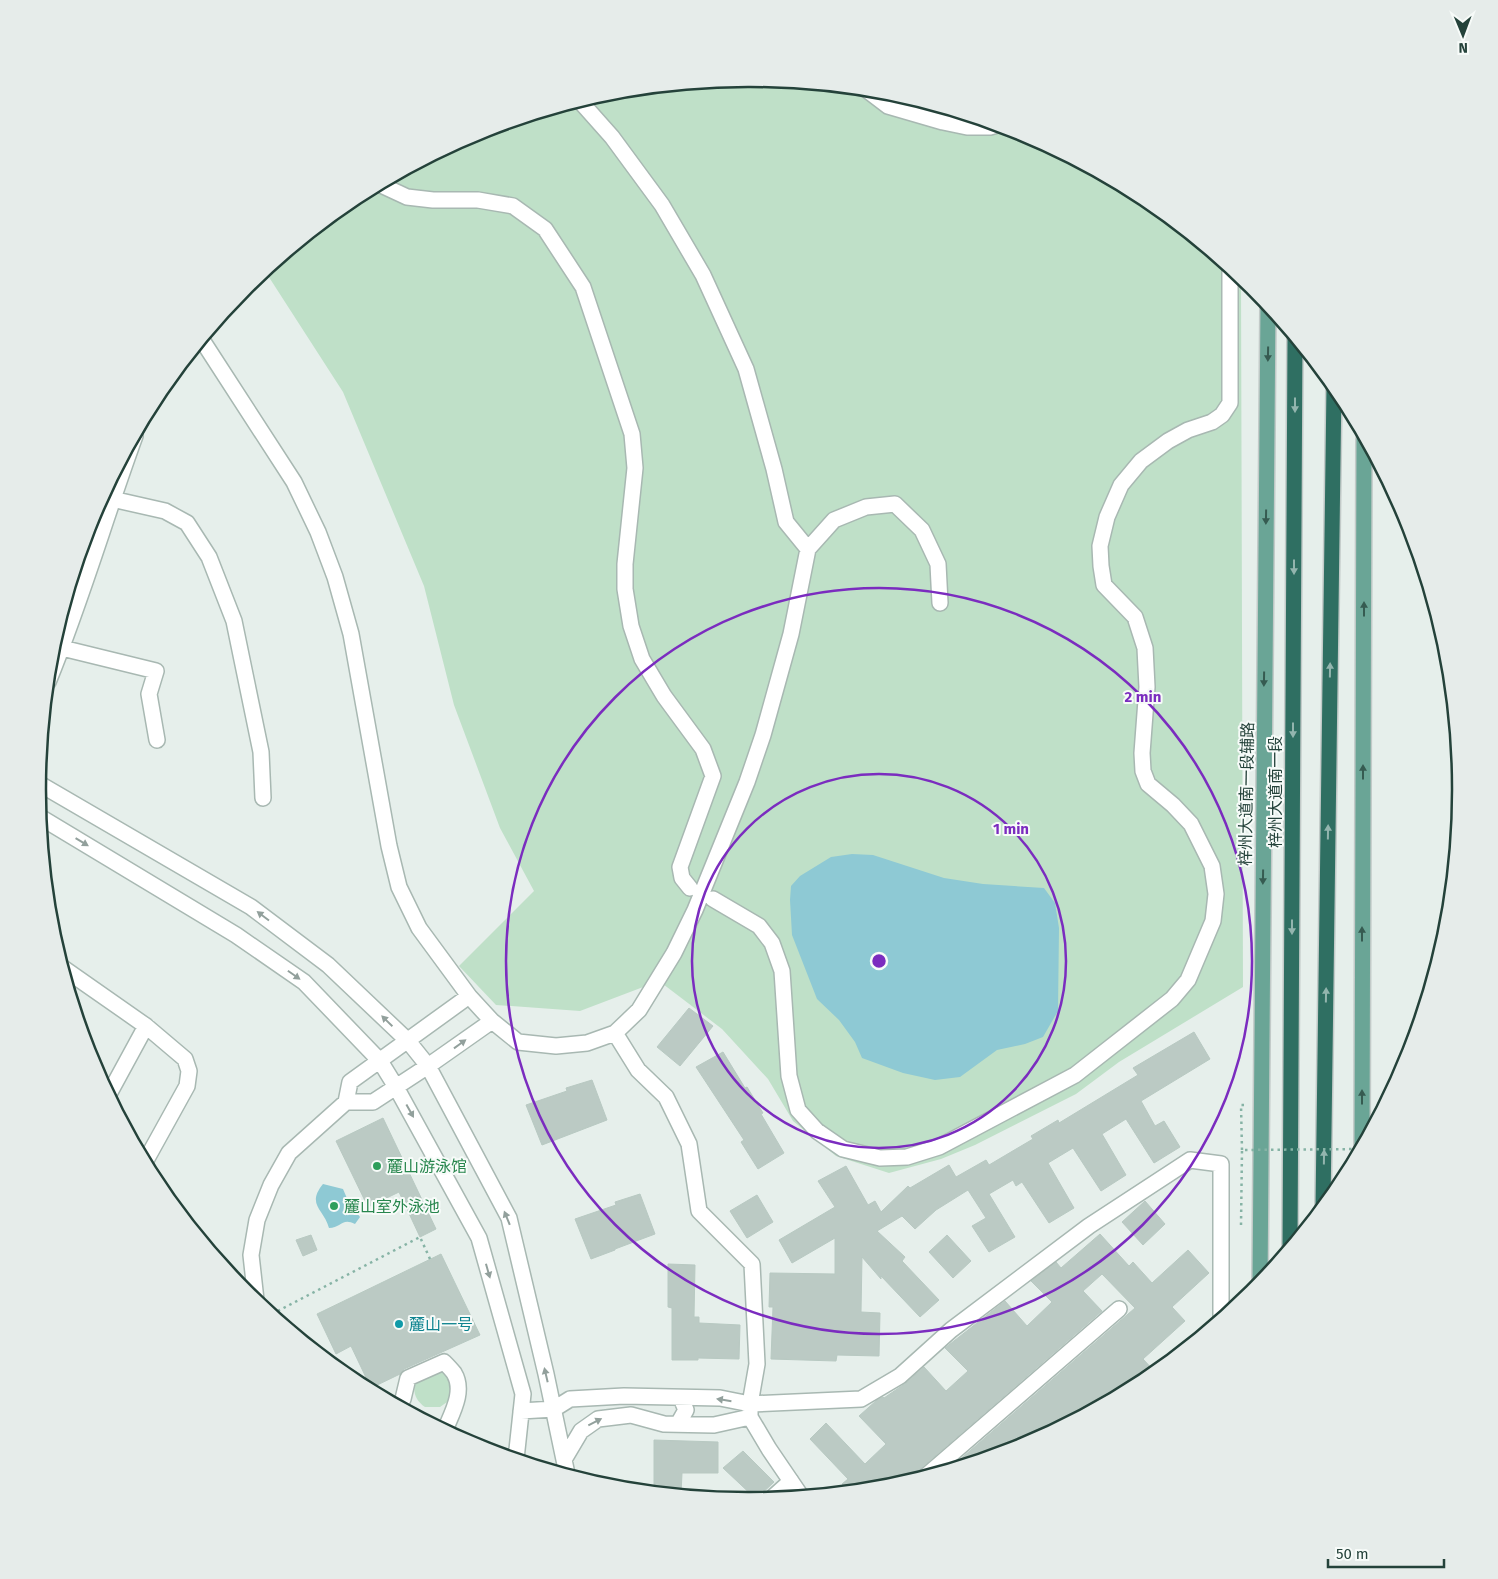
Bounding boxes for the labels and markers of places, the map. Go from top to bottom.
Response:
centre of rings [870,952,888,970]
place label: 麓山游泳馆 [387,1157,467,1176]
marker: 麓山游泳馆 [371,1160,383,1172]
place label: 麓山室外泳池 [344,1197,440,1216]
marker: 麓山室外泳池 [328,1200,340,1212]
place label: 麓山一号 [409,1315,473,1334]
marker: 麓山一号 [393,1318,405,1330]

